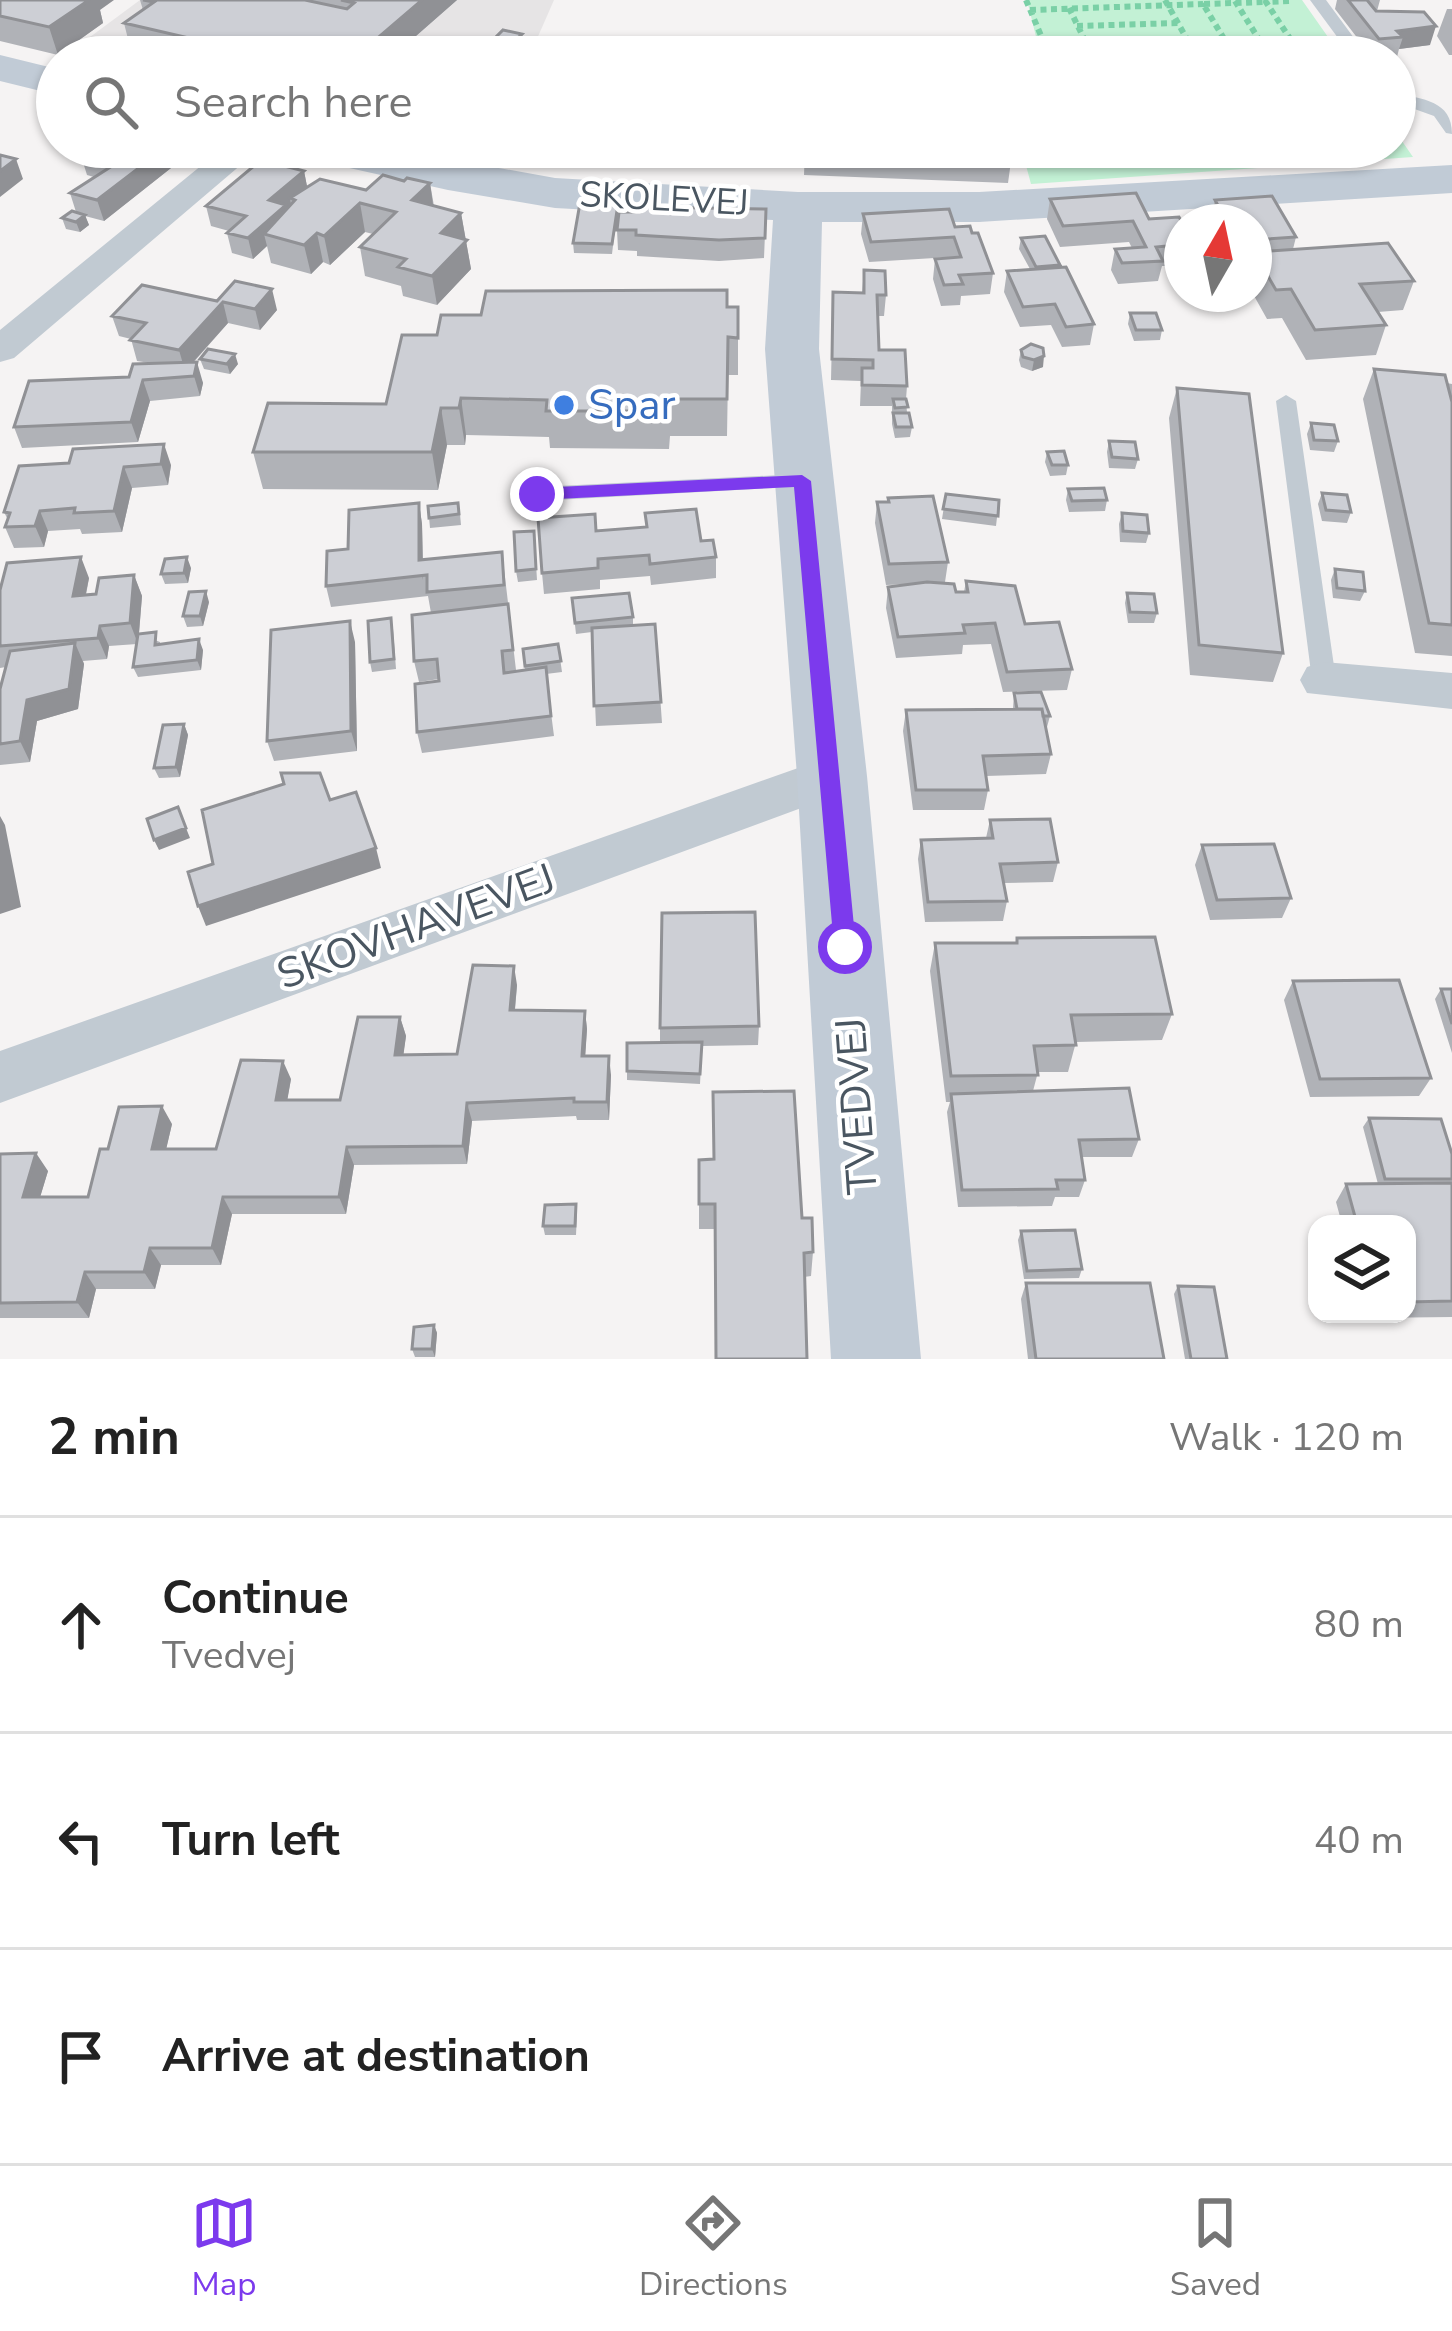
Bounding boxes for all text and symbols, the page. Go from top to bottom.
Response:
search box [36,36,1416,168]
icon: search [78,69,144,135]
text: Search here [174,72,413,133]
street label: SKOLEVEJ [578,170,750,228]
north arrow [1164,204,1272,312]
place label: Spar [588,377,676,434]
marker: Spar [551,392,577,418]
route end [510,467,564,521]
street label: SKOVHAVEVEJ [269,850,563,1004]
route start [818,920,872,974]
street label: TVEDVEJ [822,1016,892,1196]
map controls [1308,1215,1416,1323]
button: layers [1308,1215,1416,1323]
text: 2 min [48,1402,180,1472]
text: Walk · 120 m [1169,1411,1404,1464]
text: Continue [162,1568,349,1629]
icon: ahead [48,1592,114,1658]
text: 80 m [1314,1598,1404,1651]
text: Tvedvej [162,1629,296,1682]
icon: left [48,1808,114,1874]
text: Turn left [162,1810,340,1871]
text: 40 m [1314,1814,1404,1867]
icon: arrive [48,2024,114,2090]
text: Arrive at destination [162,2026,590,2087]
tab: Map [191,2190,257,2307]
tab: Directions [639,2190,788,2307]
tab: Saved [1170,2190,1261,2307]

